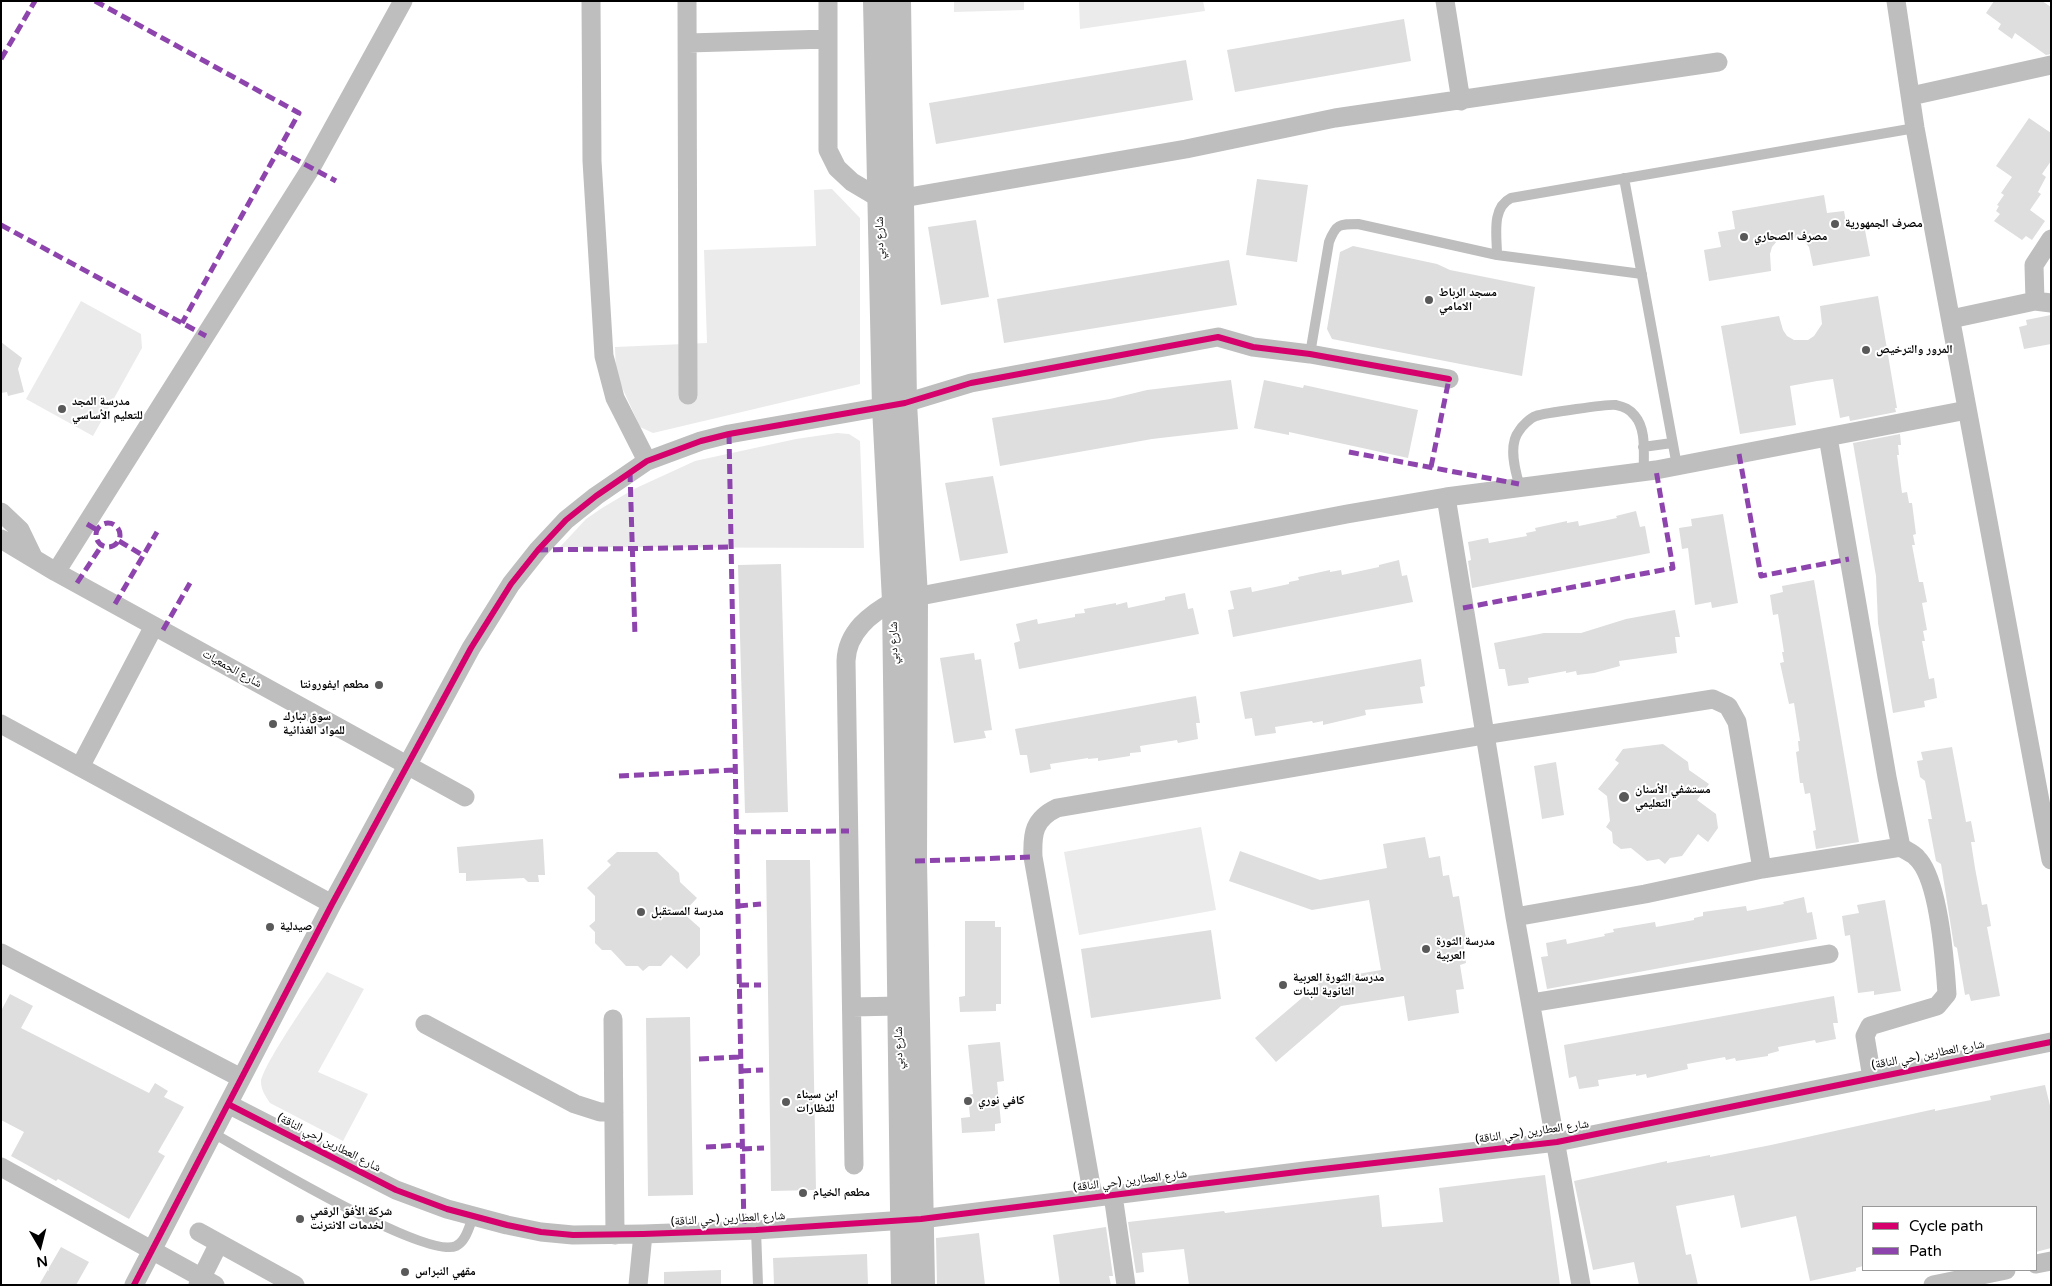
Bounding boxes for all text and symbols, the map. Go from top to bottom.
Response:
street label: شارع دبي [872,217,888,259]
place label: مصرف الجمهورية [1845,217,1923,231]
marker: مصرف الجمهورية [1829,218,1841,230]
place label: مصرف الصحاري [1754,230,1828,244]
marker: مصرف الصحاري [1738,231,1750,243]
place label: مسجد الرباط الامامي [1439,286,1497,314]
marker: مسجد الرباط الامامي [1423,294,1435,306]
place label: المرور والترخيص [1876,343,1953,357]
marker: المرور والترخيص [1860,344,1872,356]
place label: مدرسة المجد للتعليم الأساسي [72,395,143,423]
marker: مدرسة المجد للتعليم الأساسي [56,403,68,415]
street label: شارع دبي [886,622,902,664]
street label: شارع الجمعيات [200,647,264,691]
place label: مطعم ايفورونتا [300,678,369,692]
marker: مطعم ايفورونتا [373,679,385,691]
place label: سوق تبارك للمواد الغذائية [283,710,345,738]
marker: سوق تبارك للمواد الغذائية [267,718,279,730]
place label: مستشفي الأسنان التعليمي [1635,783,1711,811]
marker: مستشفي الأسنان التعليمي [1617,790,1631,804]
place label: مدرسة المستقبل [651,905,724,919]
marker: مدرسة المستقبل [635,906,647,918]
place label: صيدلية [280,920,312,934]
marker: صيدلية [264,921,276,933]
place label: مدرسة الثورة العربية [1436,935,1495,963]
marker: مدرسة الثورة العربية [1420,943,1432,955]
place label: مدرسة الثورة العربية الثانوية للبنات [1293,971,1384,999]
marker: مدرسة الثورة العربية الثانوية للبنات [1277,979,1289,991]
street label: شارع دبي [891,1027,907,1069]
street label: شارع العطارين (حي الناقة) [1870,1037,1986,1073]
place label: ابن سيناء للنظارات [796,1088,838,1116]
place label: كافي نوري [978,1094,1025,1108]
marker: كافي نوري [962,1095,974,1107]
marker: ابن سيناء للنظارات [780,1096,792,1108]
street label: شارع العطارين (حي الناقة) [275,1111,383,1175]
street label: شارع العطارين (حي الناقة) [1474,1117,1590,1147]
street label: شارع العطارين (حي الناقة) [1072,1167,1188,1195]
place label: مطعم الخيام [813,1186,870,1200]
marker: مطعم الخيام [797,1187,809,1199]
place label: شركة الأفق الرقمي لخدمات الانترنت [310,1205,392,1233]
legend [1862,1206,2037,1271]
street label: شارع العطارين (حي الناقة) [670,1209,786,1229]
marker: شركة الأفق الرقمي لخدمات الانترنت [294,1213,306,1225]
text: Cycle path [1909,1217,1983,1235]
north arrow [15,1221,65,1271]
text: Path [1909,1242,1942,1260]
text: N [35,1252,49,1271]
place label: مقهي النبراس [415,1265,476,1279]
marker: مقهي النبراس [399,1266,411,1278]

